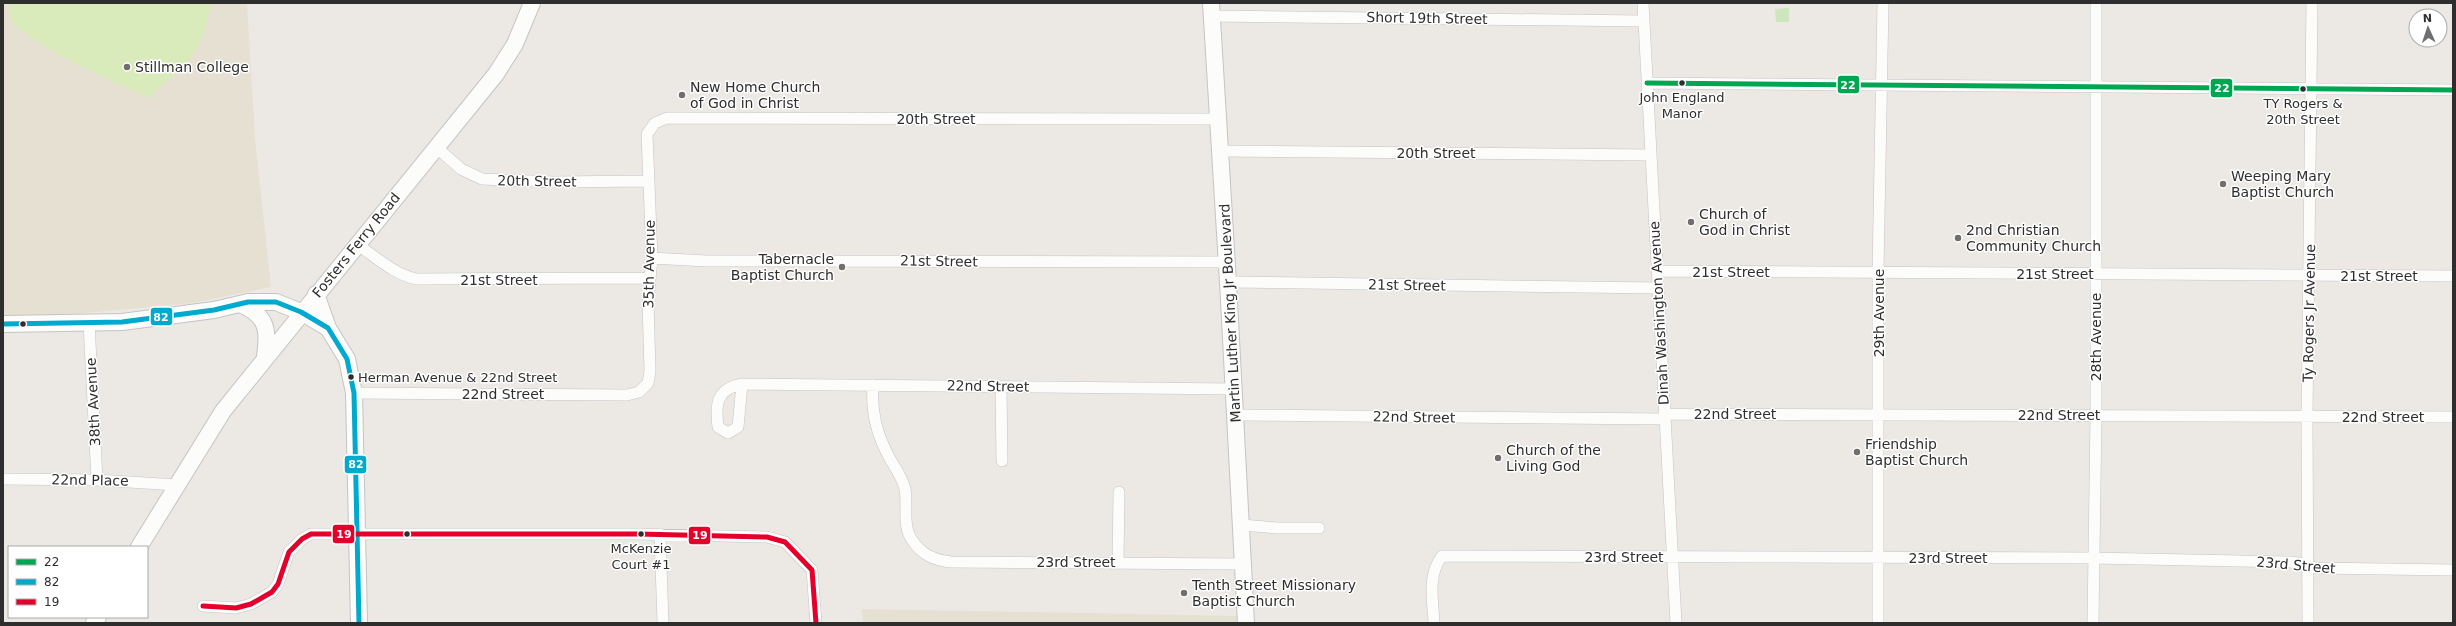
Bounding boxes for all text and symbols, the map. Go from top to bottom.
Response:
north arrow [2408,8,2448,48]
street label: Short 19th Street [1366,9,1488,27]
text: N [2423,12,2432,25]
place label: Stillman College [135,59,249,75]
marker: Stillman College [122,62,132,72]
line badge: 22 [1837,75,1860,94]
marker: John England Manor [1677,78,1687,88]
line badge: 22 [2210,78,2233,98]
place label: New Home Church of God in Christ [690,79,820,111]
text: 22 [1840,79,1856,92]
text: 22 [2214,82,2230,95]
marker: TY Rogers & 20th Street [2298,84,2308,94]
marker: New Home Church of God in Christ [677,90,687,100]
place label: John England Manor [1638,90,1725,121]
place label: TY Rogers & 20th Street [2262,96,2343,127]
street label: 20th Street [896,111,976,127]
street label: 20th Street [1396,145,1476,161]
place label: Weeping Mary Baptist Church [2231,168,2334,200]
street label: 20th Street [497,172,577,190]
marker: Weeping Mary Baptist Church [2218,179,2228,189]
street label: Fosters Ferry Road [309,189,403,301]
street label: Martin Luther King Jr Boulevard [1216,203,1244,423]
place label: Church of God in Christ [1699,206,1791,238]
marker: Church of God in Christ [1686,217,1696,227]
street label: 35th Avenue [640,220,658,308]
street label: Dinah Washington Avenue [1646,221,1672,405]
place label: 2nd Christian Community Church [1966,222,2101,254]
marker: 2nd Christian Community Church [1953,233,1963,243]
street label: Ty Rogers Jr Avenue [2300,244,2318,383]
place label: Tabernacle Baptist Church [731,251,834,283]
street label: 21st Street [900,252,978,270]
marker: Tabernacle Baptist Church [837,262,847,272]
street label: 21st Street [1692,264,1770,280]
street label: 21st Street [2016,266,2094,282]
street label: 21st Street [2340,268,2418,284]
street label: 29th Avenue [1871,269,1887,357]
street label: 21st Street [460,272,538,288]
street label: 21st Street [1368,276,1446,294]
street label: 28th Avenue [2088,293,2104,381]
line badge: 82 [150,307,173,326]
text: 82 [153,311,169,324]
unlabelled marker [18,319,28,329]
street label: 38th Avenue [83,357,103,447]
place label: Herman Avenue & 22nd Street [358,370,557,385]
marker: Herman Avenue & 22nd Street [346,372,356,382]
street label: 22nd Street [947,377,1030,395]
street label: 22nd Street [462,386,545,402]
street label: 22nd Street [1694,406,1777,422]
street label: 22nd Street [2018,407,2101,423]
street label: 22nd Street [1373,408,1456,426]
street label: 22nd Street [2342,409,2425,425]
place label: Friendship Baptist Church [1865,436,1968,468]
place label: Church of the Living God [1506,442,1601,474]
marker: Friendship Baptist Church [1852,447,1862,457]
marker: Church of the Living God [1493,453,1503,463]
line badge: 82 [344,455,367,474]
text: 82 [348,458,364,471]
street label: 22nd Place [51,471,129,489]
line badge: 19 [332,524,355,544]
line badge: 19 [688,526,711,545]
text: 19 [336,528,352,541]
unlabelled marker [402,529,412,539]
marker: McKenzie Court #1 [636,529,646,539]
text: 19 [692,529,708,542]
place label: McKenzie Court #1 [611,541,671,572]
legend [8,546,148,618]
street label: 23rd Street [1584,549,1664,565]
street label: 23rd Street [1908,550,1988,566]
street label: 23rd Street [1036,554,1116,570]
street label: 23rd Street [2256,554,2337,576]
text: 22 [44,555,59,569]
text: 82 [44,575,59,589]
place label: Tenth Street Missionary Baptist Church [1191,577,1356,609]
marker: Tenth Street Missionary Baptist Church [1179,588,1189,598]
text: 19 [44,595,59,609]

